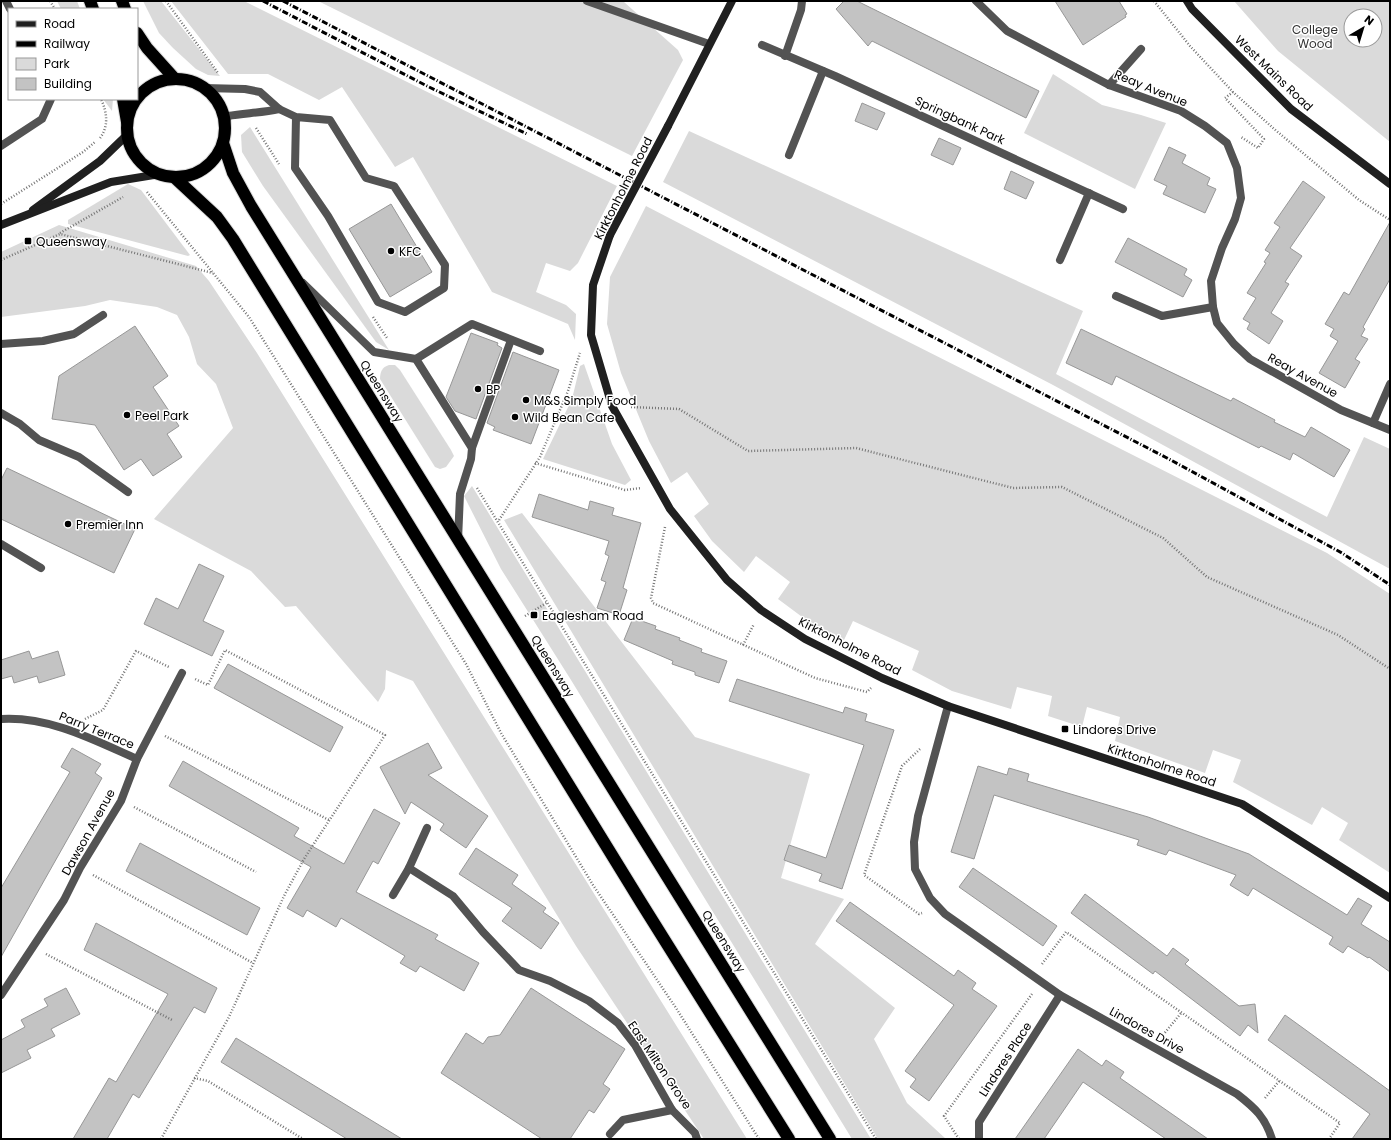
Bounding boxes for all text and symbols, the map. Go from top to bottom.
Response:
legend [8,8,138,100]
north arrow [1343,8,1383,48]
text: N [1361,11,1377,29]
text: Road [44,15,75,32]
park label: College Wood [1292,21,1338,52]
street label: West Mains Road [1231,31,1317,115]
text: Railway [44,35,90,52]
text: Park [44,55,71,72]
street label: Reay Avenue [1112,66,1190,110]
text: Building [44,75,92,92]
street label: Springbank Park [912,92,1008,149]
street label: Kirktonholme Road [590,134,656,242]
place label: Queensway [36,233,107,250]
marker: Queensway [23,236,33,246]
place label: KFC [399,243,422,260]
marker: KFC [386,246,396,256]
street label: Reay Avenue [1265,349,1341,401]
street label: Queensway [356,357,408,426]
place label: BP [486,381,500,398]
marker: BP [473,384,483,394]
place label: M&S Simply Food [534,392,636,409]
marker: M&S Simply Food [521,395,531,405]
place label: Peel Park [135,407,190,424]
place label: Wild Bean Cafe [523,409,615,426]
marker: Peel Park [122,410,132,420]
marker: Wild Bean Cafe [510,412,520,422]
place label: Premier Inn [76,516,144,533]
marker: Premier Inn [63,519,73,529]
place label: Eaglesham Road [542,607,644,624]
marker: Eaglesham Road [529,610,539,620]
street label: Kirktonholme Road [796,613,904,679]
street label: Queensway [527,632,579,701]
street label: Parry Terrace [57,707,137,753]
place label: Lindores Drive [1073,721,1156,738]
marker: Lindores Drive [1060,724,1070,734]
street label: Kirktonholme Road [1106,739,1218,791]
street label: Dawson Avenue [57,786,119,878]
street label: Queensway [698,907,750,976]
street label: Lindores Drive [1107,1002,1187,1058]
street label: East Milton Grove [624,1018,696,1112]
street label: Lindores Place [975,1018,1035,1100]

